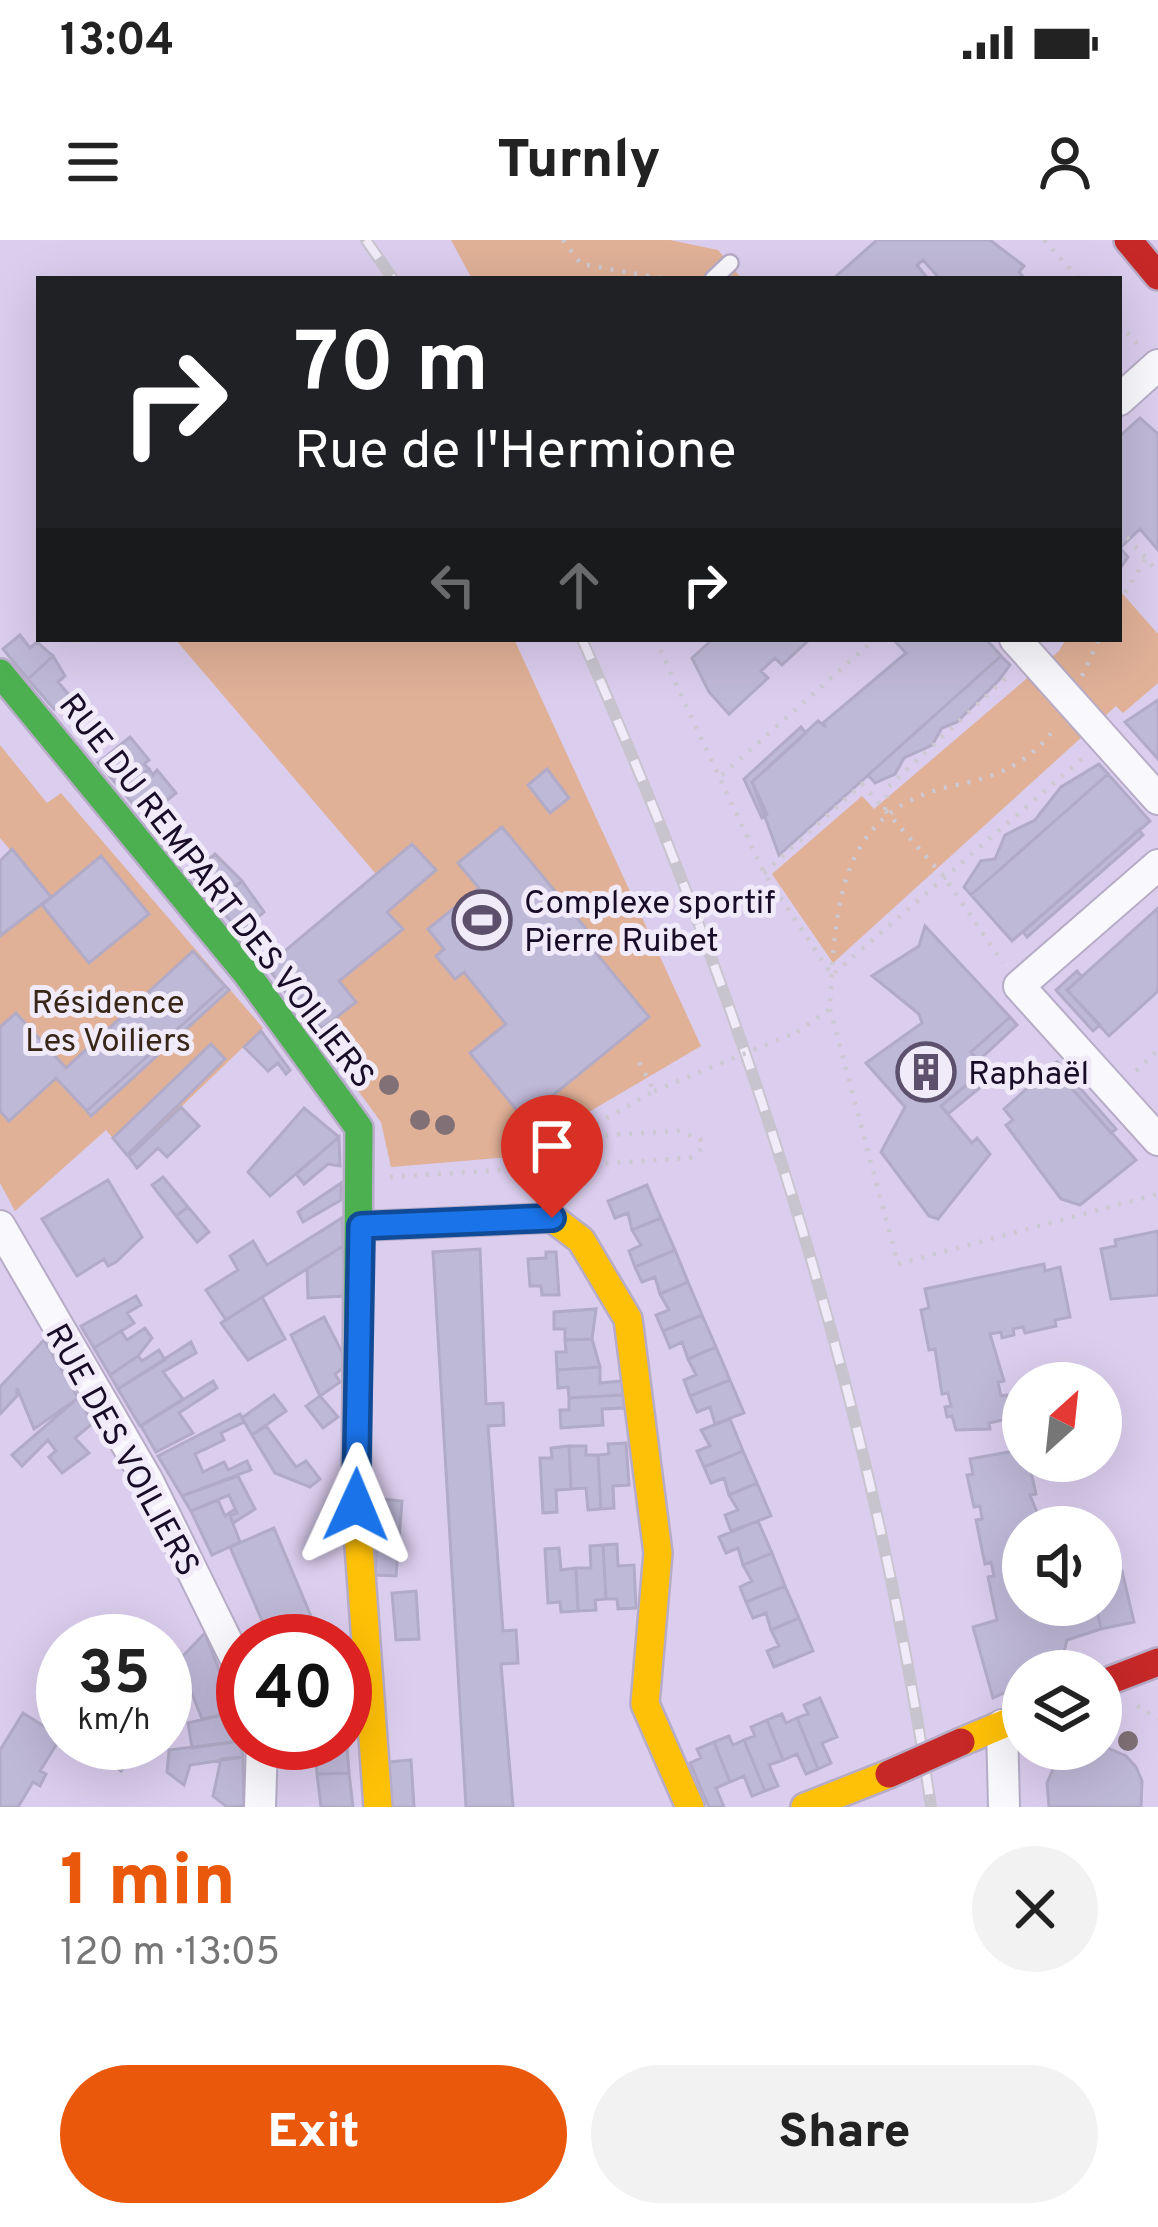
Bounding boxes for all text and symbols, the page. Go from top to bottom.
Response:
text: 13:04 [60,14,174,71]
text: Turnly [497,128,661,197]
icon: menu [60,129,126,195]
icon: person [1032,129,1098,195]
text: 70 m [294,315,489,421]
icon: right [96,324,252,480]
text: Rue de l'Hermione [294,419,737,488]
icon: left [420,552,486,618]
icon: ahead [546,552,612,618]
icon: right [672,552,738,618]
street label: RUE DU REMPART DES VOILIERS [48,687,382,1098]
place label: Complexe sportif Pierre Ruibet [524,884,775,964]
sports icon: Complexe sportif Pierre Ruibet [451,889,513,951]
park label: Résidence Les Voiliers [25,984,191,1064]
building icon: Raphaël [895,1041,957,1103]
place label: Raphaël [968,1055,1089,1097]
pin [501,1095,603,1218]
icon: arrive [519,1113,585,1179]
street label: RUE DES VOILIERS [34,1317,207,1585]
north arrow [1002,1362,1122,1482]
map controls [1002,1362,1122,1770]
position arrow [293,1442,419,1568]
button: sound [1002,1506,1122,1626]
speed limit sign: 40 [216,1614,372,1770]
text: 35 [78,1639,150,1715]
button: layers [1002,1650,1122,1770]
text: km/h [78,1703,150,1740]
text: 1 min [60,1839,236,1931]
button: close [972,1846,1098,1972]
text: 120 m · 13:05 [60,1930,280,1979]
button: Exit [60,2065,567,2203]
button: Share [591,2065,1098,2203]

